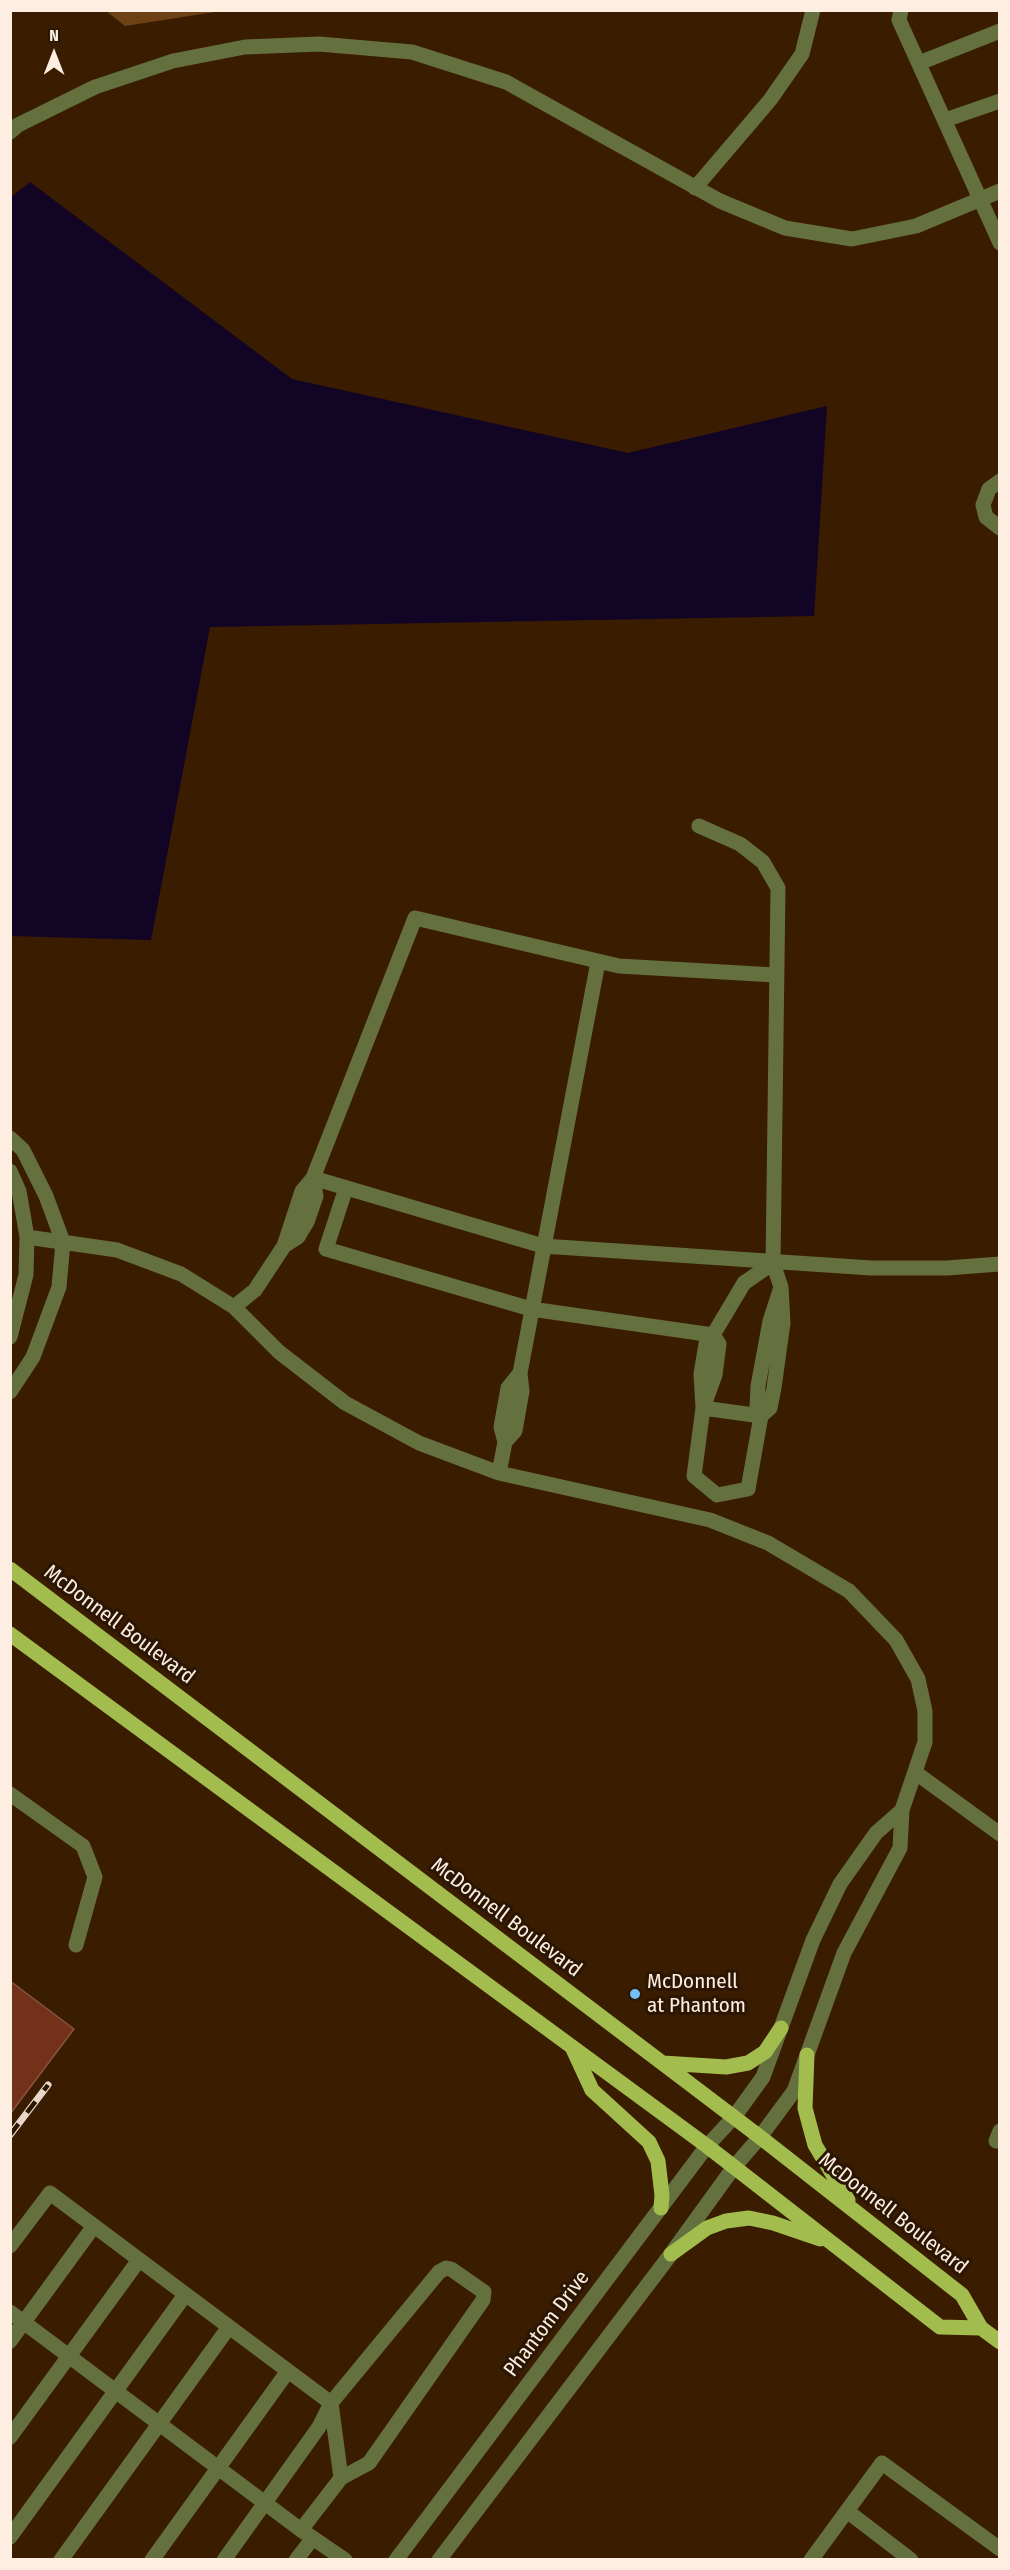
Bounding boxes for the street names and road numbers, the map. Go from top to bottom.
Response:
street label: McDonnell Boulevard [39,1560,199,1690]
street label: McDonnell Boulevard [426,1853,586,1983]
street label: McDonnell Boulevard [813,2148,973,2280]
street label: Phantom Drive [499,2266,595,2382]

